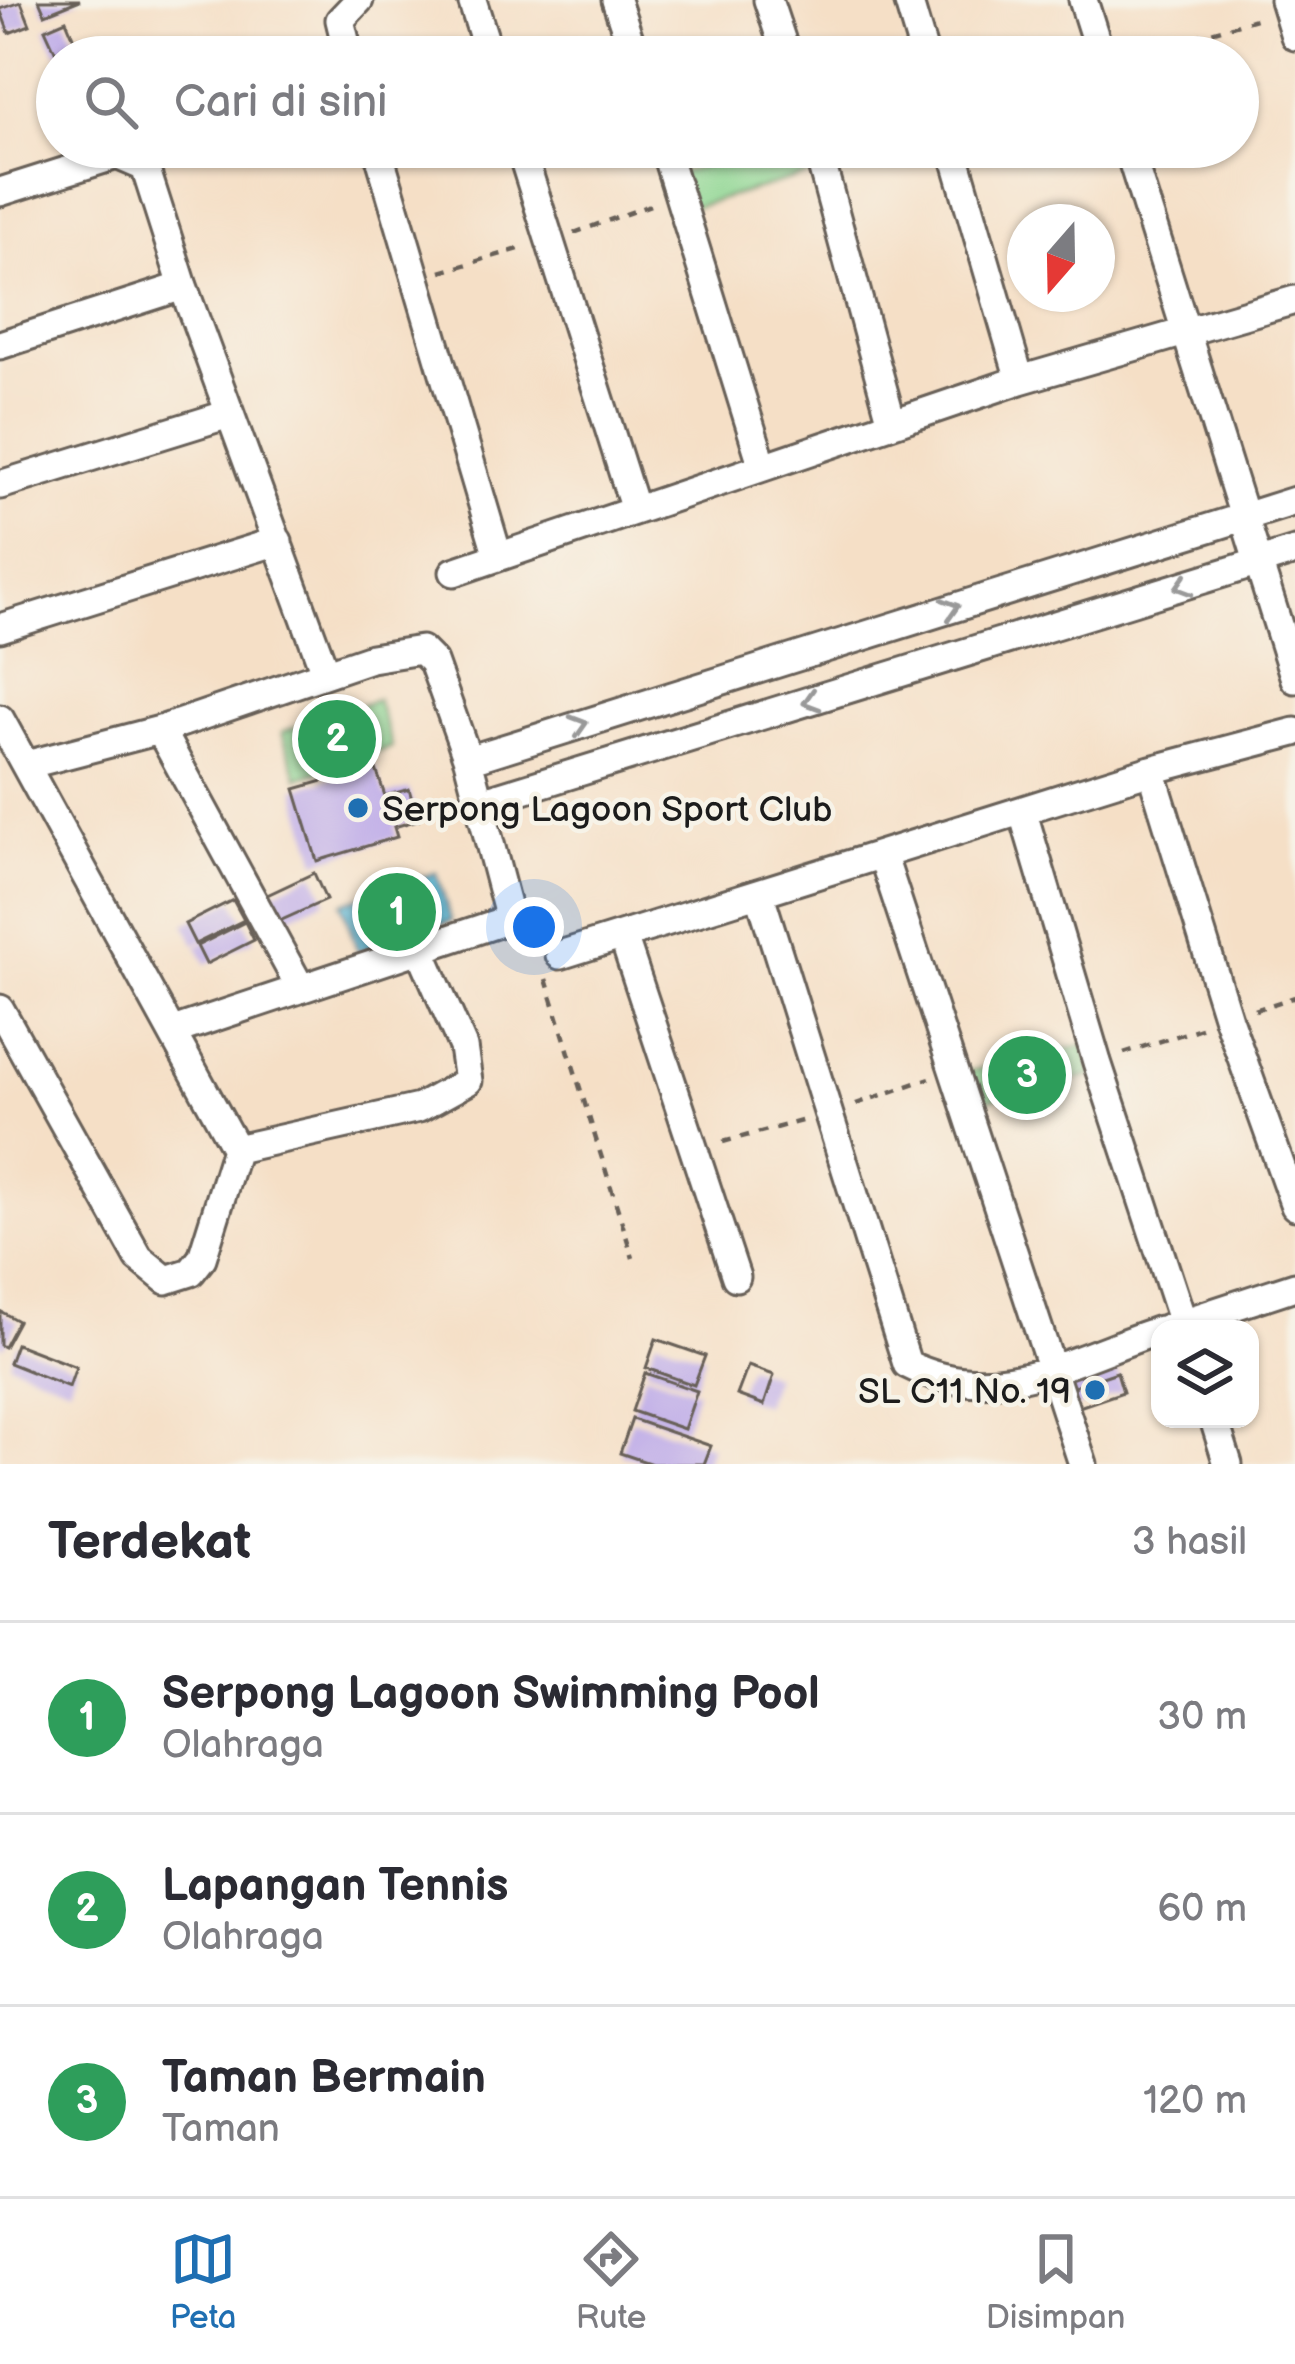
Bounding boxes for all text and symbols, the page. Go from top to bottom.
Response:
search box [36,36,1259,168]
icon: search [78,69,144,135]
text: Cari di sini [174,75,388,130]
north arrow [1007,204,1115,312]
one-way arrow [1173,572,1194,597]
one-way arrow [940,598,961,623]
one-way arrow [801,687,822,712]
pin: 2 [298,694,376,784]
one-way arrow [568,715,589,740]
place label: Serpong Lagoon Sport Club [382,789,833,832]
marker: Serpong Lagoon Sport Club [345,795,371,821]
pin: 1 [358,867,436,957]
your location [504,897,564,957]
pin: 3 [988,1030,1066,1120]
map controls [1151,1320,1259,1428]
button: layers [1151,1320,1259,1428]
place label: SL C11 No. 19 [858,1371,1071,1414]
marker: SL C11 No. 19 [1082,1377,1108,1403]
text: Terdekat [48,1512,251,1573]
text: 3 hasil [1132,1519,1247,1566]
text: Serpong Lagoon Swimming Pool [162,1667,820,1722]
text: 1 [79,1694,95,1741]
text: 30 m [1157,1694,1247,1741]
text: Olahraga [162,1722,324,1769]
text: Lapangan Tennis [162,1859,508,1914]
text: 2 [75,1886,99,1933]
text: 60 m [1157,1886,1247,1933]
text: Olahraga [162,1914,324,1961]
text: Taman Bermain [162,2051,486,2106]
text: 3 [76,2078,98,2125]
text: 120 m [1143,2078,1247,2125]
text: Taman [162,2106,280,2153]
tab: Peta [170,2226,237,2338]
tab: Rute [576,2226,646,2338]
tab: Disimpan [986,2226,1125,2338]

